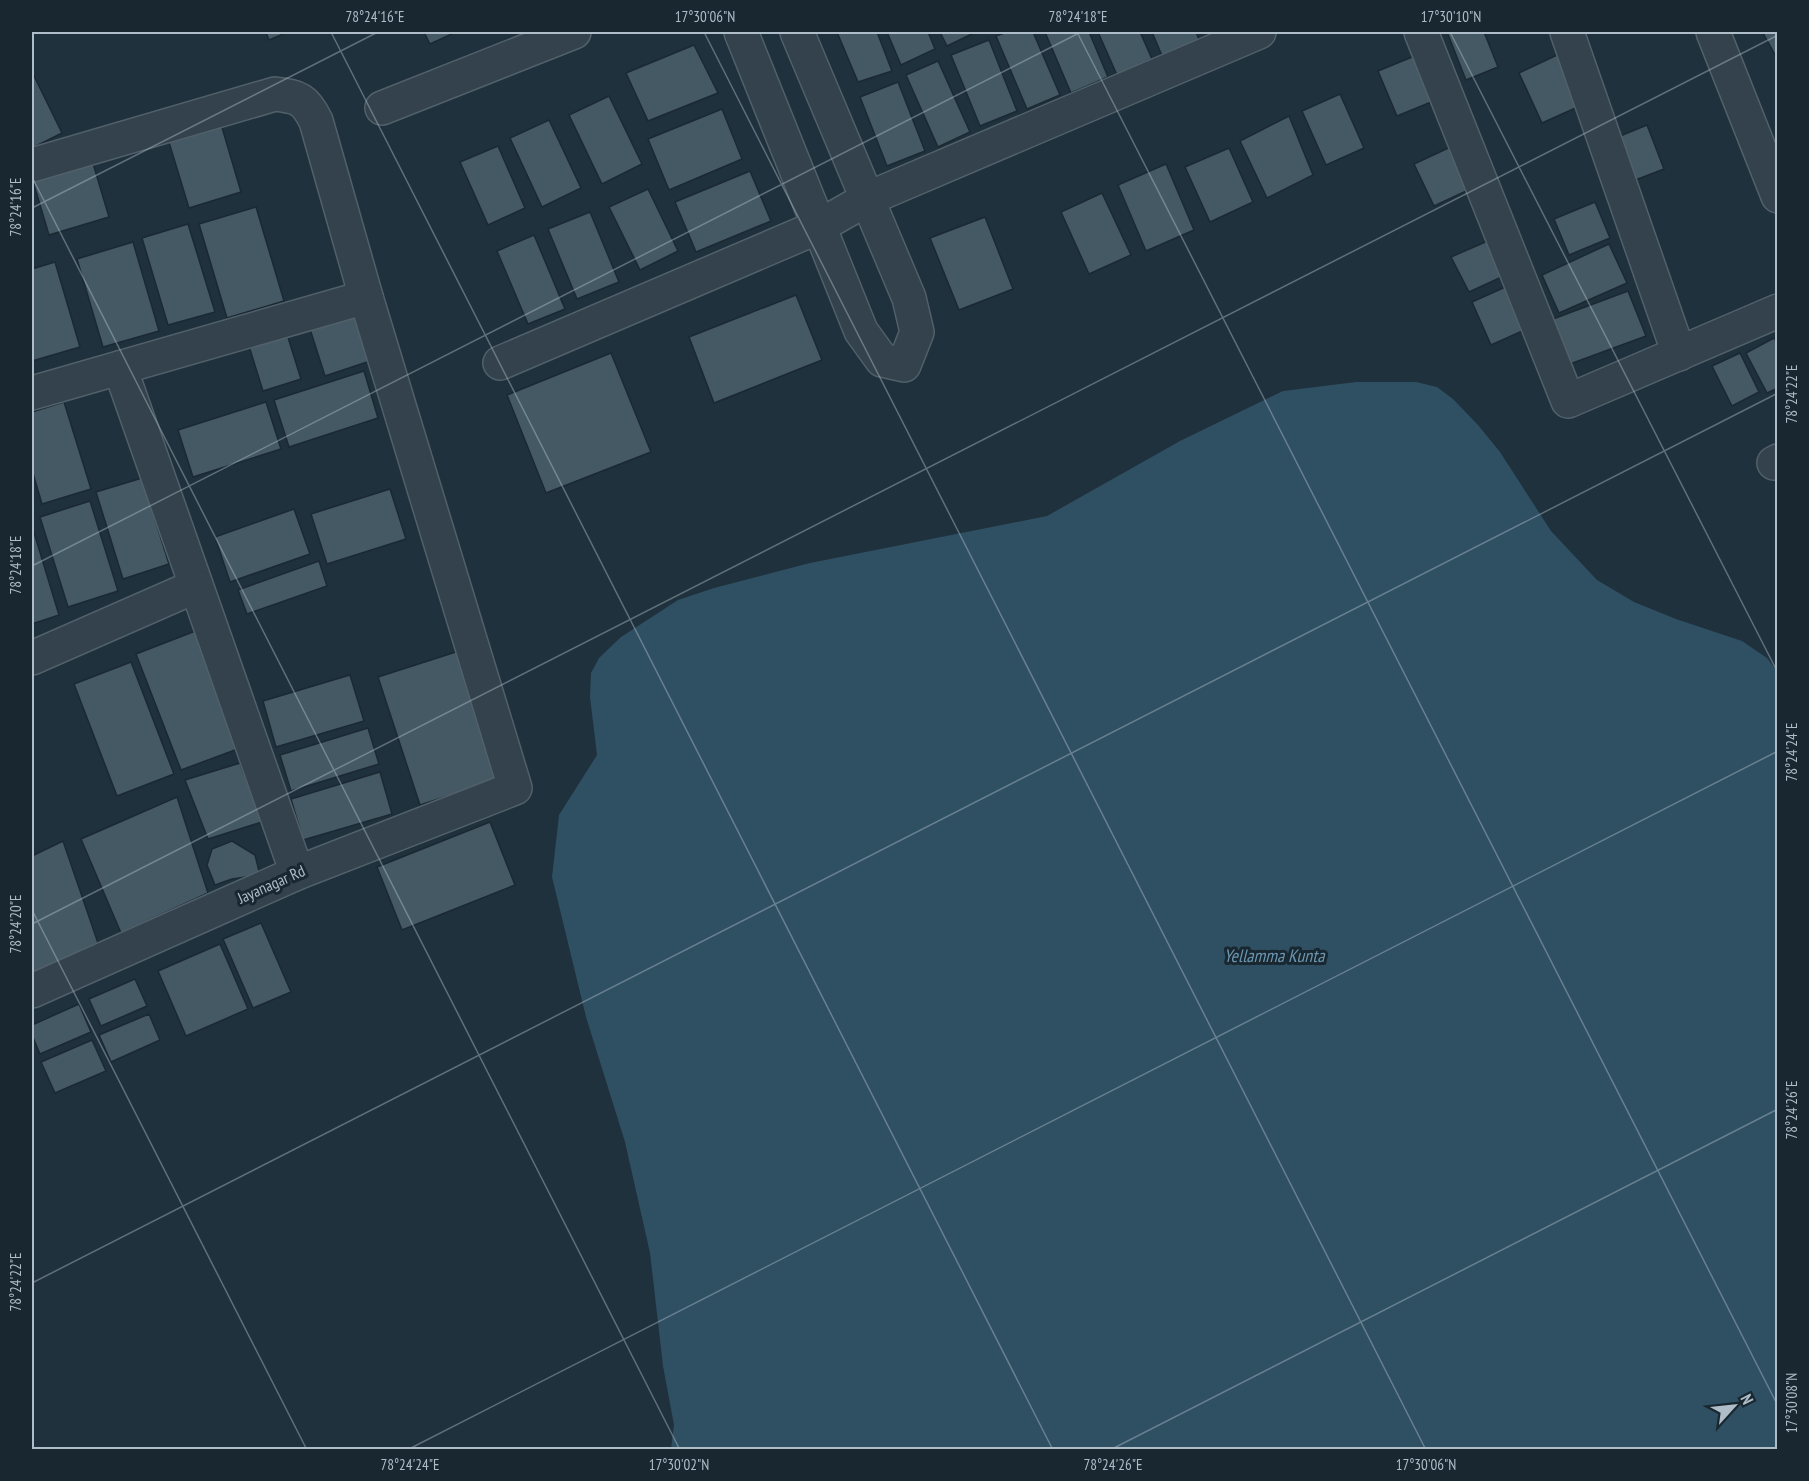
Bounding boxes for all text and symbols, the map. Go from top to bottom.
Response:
text: 78°24'16"E [345,7,405,26]
text: 17°30'06"N [675,7,735,26]
text: 78°24'18"E [1048,7,1108,26]
text: 17°30'10"N [1421,7,1481,26]
text: 78°24'16"E [6,177,25,237]
text: 78°24'22"E [1782,364,1801,424]
text: 78°24'18"E [6,535,25,595]
text: 78°24'24"E [1782,722,1801,782]
street label: Jayanagar Rd [233,860,308,908]
text: 78°24'20"E [6,894,25,954]
water label: Yellamma Kunta [1224,944,1325,967]
text: 78°24'26"E [1782,1080,1801,1140]
text: 78°24'22"E [6,1252,25,1312]
text: 17°30'08"N [1782,1373,1801,1433]
north arrow [1704,1376,1764,1436]
text: N [1736,1391,1758,1408]
text: 78°24'24"E [380,1455,440,1474]
text: 17°30'02"N [649,1455,709,1474]
text: 78°24'26"E [1083,1455,1143,1474]
text: 17°30'06"N [1396,1455,1456,1474]

